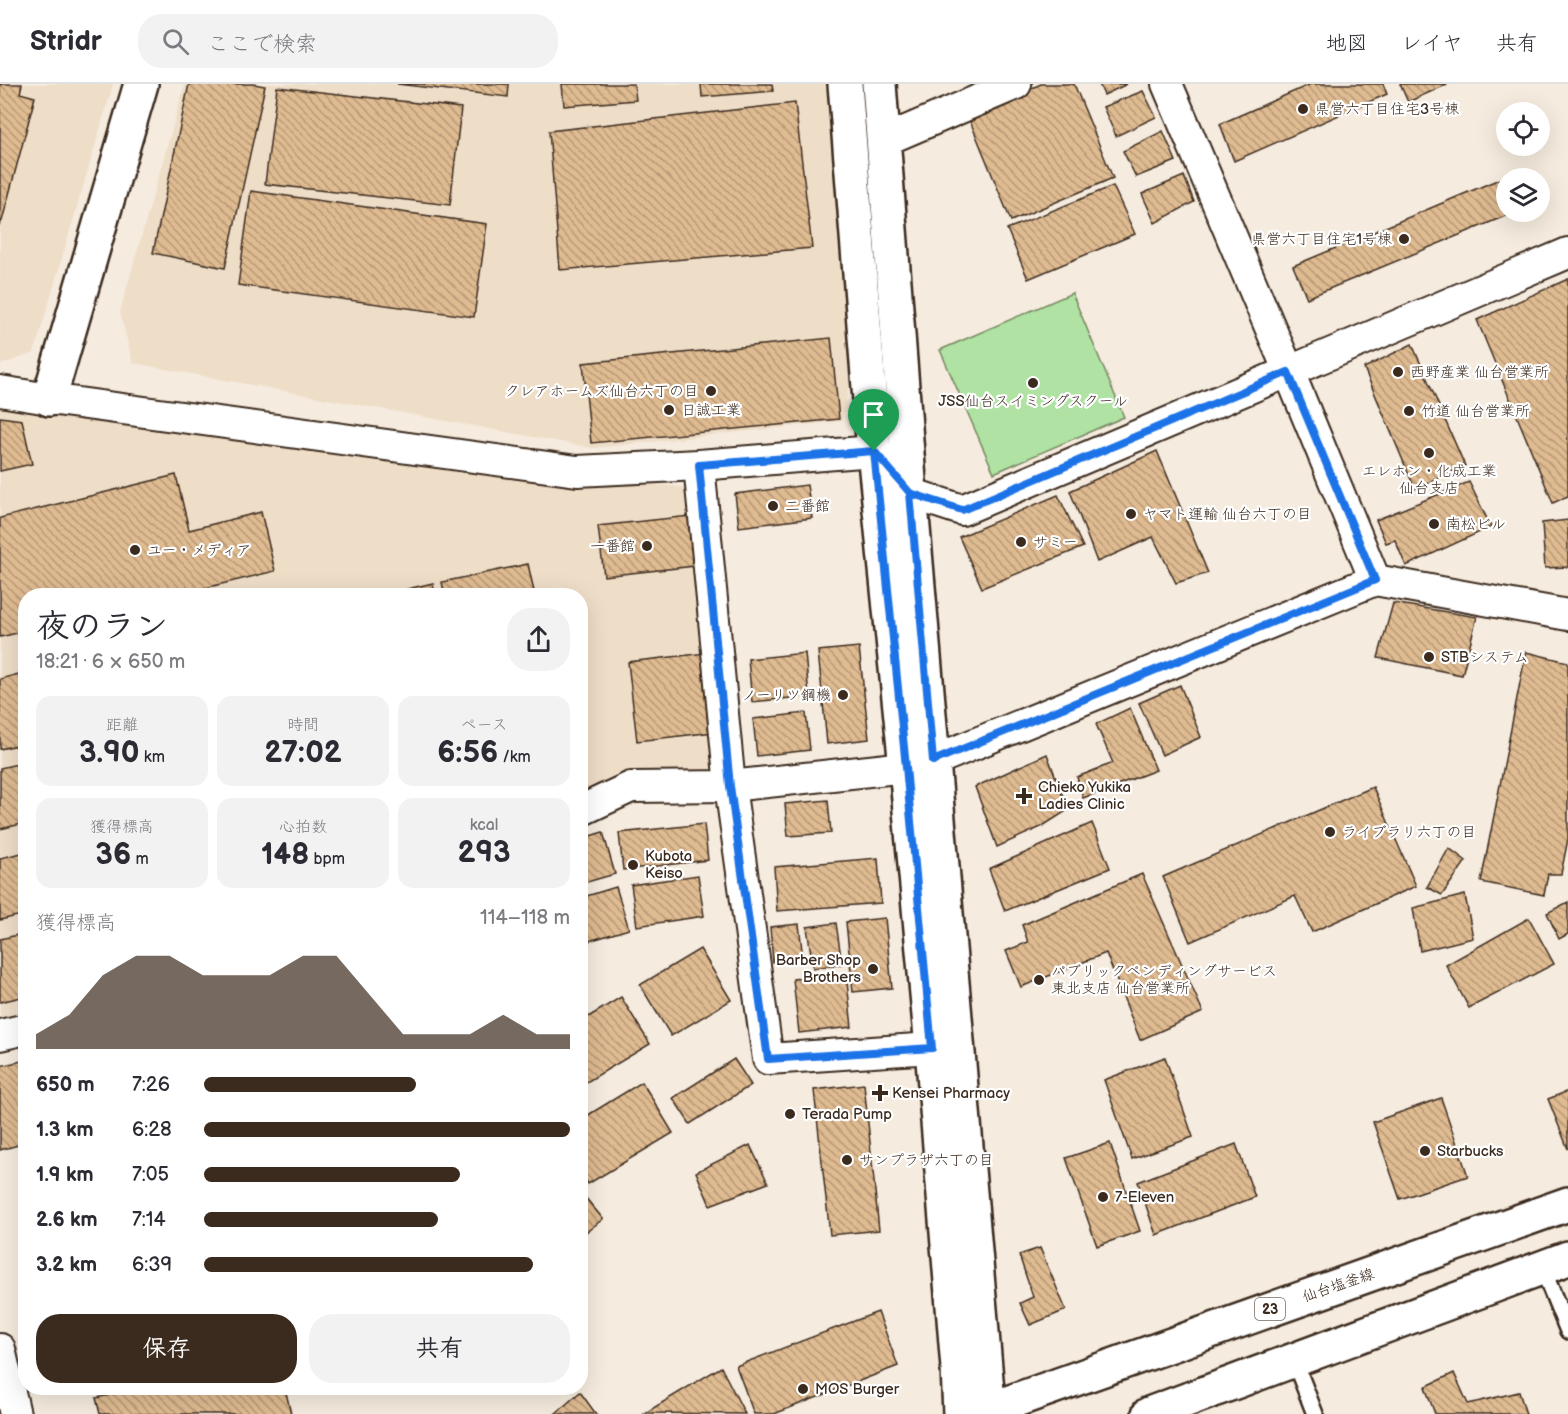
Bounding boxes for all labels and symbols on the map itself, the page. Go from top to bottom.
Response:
place label: 県営六丁目住宅3号棟 [1315,100,1459,119]
marker: 県営六丁目住宅3号棟 [1296,102,1310,116]
place label: 県営六丁目住宅1号棟 [1251,230,1392,249]
marker: 県営六丁目住宅1号棟 [1397,232,1411,246]
place label: 西野産業 仙台営業所 [1410,363,1549,382]
marker: 西野産業 仙台営業所 [1391,365,1405,379]
marker: JSS仙台スイミングスクール [1026,376,1040,390]
place label: クレアホームズ仙台六丁の目 [505,382,699,401]
marker: クレアホームズ仙台六丁の目 [704,384,718,398]
pin [848,389,899,451]
place label: JSS仙台スイミングスクール [938,392,1128,411]
place label: 日誠工業 [681,401,741,420]
place label: 竹道 仙台営業所 [1421,402,1530,421]
marker: 日誠工業 [662,403,676,417]
marker: 竹道 仙台営業所 [1402,404,1416,418]
marker: エレホン・化成工業 仙台支店 [1422,446,1436,460]
place label: エレホン・化成工業 仙台支店 [1361,462,1497,498]
place label: 二番館 [785,497,830,516]
marker: 二番館 [766,499,780,513]
place label: ヤマト運輸 仙台六丁の目 [1143,505,1312,524]
marker: ヤマト運輸 仙台六丁の目 [1124,507,1138,521]
place label: 南松ビル [1446,515,1506,534]
marker: 南松ビル [1427,517,1441,531]
place label: サミー [1033,533,1078,552]
marker: サミー [1014,535,1028,549]
place label: 一番館 [590,537,635,556]
marker: 一番館 [640,539,654,553]
place label: ユー・メディア [147,541,251,560]
marker: ユー・メディア [128,543,142,557]
place label: STBシステム [1441,648,1529,667]
marker: STBシステム [1422,650,1436,664]
place label: ノーリツ鋼機 [741,686,831,705]
marker: ノーリツ鋼機 [836,688,850,702]
place label: Chieko Yukika Ladies Clinic [1038,778,1131,814]
marker: Chieko Yukika Ladies Clinic [1015,787,1033,805]
place label: ライブラリ六丁の目 [1342,823,1476,842]
marker: ライブラリ六丁の目 [1323,825,1337,839]
place label: Kubota Keiso [645,847,692,883]
marker: Kubota Keiso [626,858,640,872]
place label: Barber Shop Brothers [776,951,862,987]
marker: Barber Shop Brothers [866,962,880,976]
place label: パブリックペンディングサービス 東北支店 仙台営業所 [1051,962,1277,998]
marker: パブリックペンディングサービス 東北支店 仙台営業所 [1032,973,1046,987]
place label: Kensei Pharmacy [892,1084,1010,1103]
marker: Kensei Pharmacy [873,1086,887,1100]
place label: Terada Pump [802,1105,892,1124]
marker: Terada Pump [783,1107,797,1121]
place label: Starbucks [1437,1142,1504,1161]
marker: Starbucks [1418,1144,1432,1158]
place label: サンプラザ六丁の目 [859,1151,994,1170]
marker: サンプラザ六丁の目 [840,1153,854,1167]
place label: 7-Eleven [1115,1188,1174,1207]
marker: 7-Eleven [1096,1190,1110,1204]
street label: 仙台塩釜線 [1300,1264,1377,1307]
road number: 23 [1255,1298,1285,1320]
place label: MOS Burger [815,1380,900,1399]
marker: MOS Burger [796,1382,810,1396]

